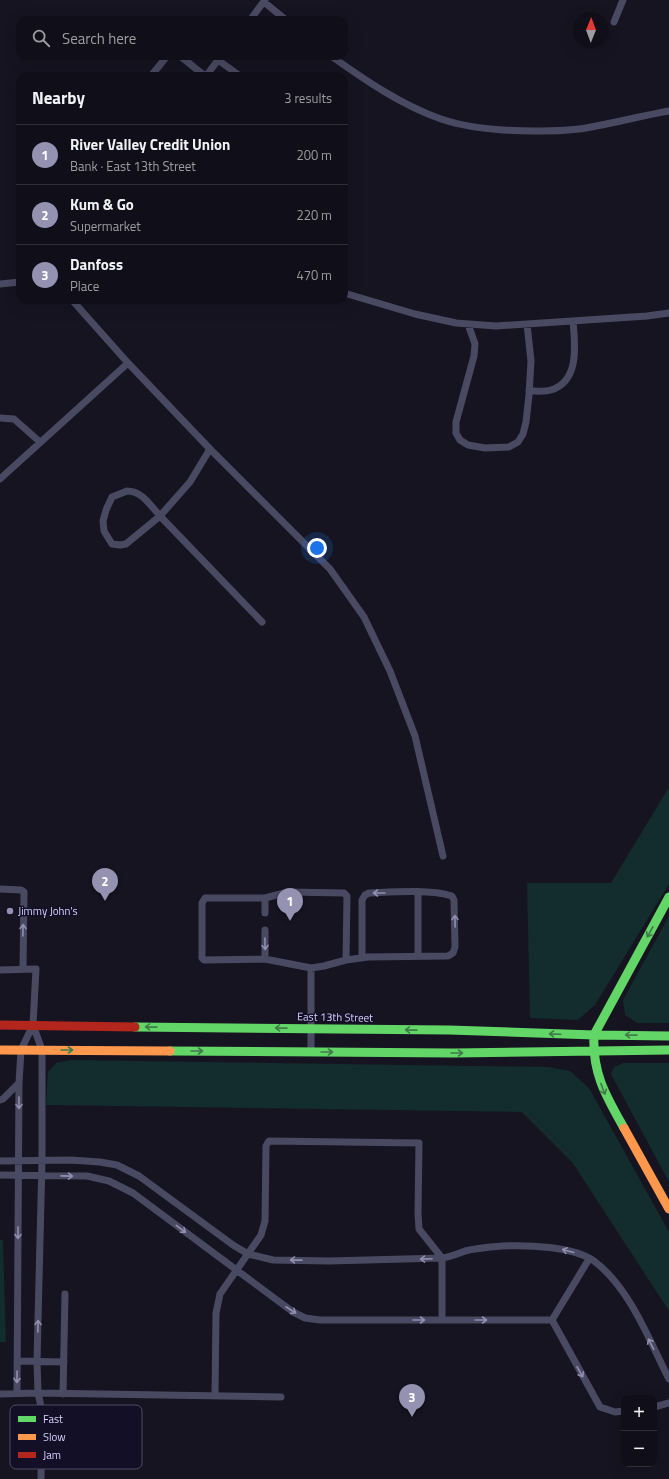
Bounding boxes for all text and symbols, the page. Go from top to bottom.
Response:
north arrow [573,12,609,48]
search box [16,16,348,60]
icon: search [30,27,52,49]
text: Search here [62,27,136,50]
text: Nearby [32,85,85,111]
text: 3 results [284,88,332,108]
text: River Valley Credit Union [70,133,230,156]
text: 1 [41,145,49,165]
text: 200 m [296,145,332,165]
text: Bank · East 13th Street [70,156,196,176]
text: Kum & Go [70,193,134,216]
text: 2 [41,205,49,225]
text: 220 m [296,205,332,225]
text: Supermarket [70,216,141,236]
text: Danfoss [70,253,123,276]
text: 3 [41,265,49,285]
text: 470 m [296,265,332,285]
text: Place [70,276,99,296]
your location [307,538,327,558]
pin: 2 [92,868,118,901]
pin: 1 [277,888,303,921]
one-way arrow [373,889,386,897]
place label: Jimmy John's [18,903,78,919]
marker: Jimmy John's [5,906,15,916]
one-way arrow [451,915,458,928]
one-way arrow [20,924,27,937]
one-way arrow [646,925,654,937]
one-way arrow [261,937,269,950]
street label: East 13th Street [297,1008,373,1026]
one-way arrow [145,1023,158,1031]
one-way arrow [275,1024,288,1032]
one-way arrow [405,1026,418,1034]
one-way arrow [549,1030,562,1037]
one-way arrow [625,1031,638,1039]
one-way arrow [60,1046,73,1054]
one-way arrow [190,1047,203,1055]
one-way arrow [320,1048,333,1056]
one-way arrow [450,1049,463,1057]
one-way arrow [599,1082,607,1094]
one-way arrow [15,1096,23,1109]
one-way arrow [60,1172,73,1179]
one-way arrow [176,1225,187,1234]
one-way arrow [14,1226,22,1239]
one-way arrow [562,1247,575,1254]
one-way arrow [420,1255,433,1263]
one-way arrow [290,1256,303,1264]
one-way arrow [285,1306,296,1314]
one-way arrow [412,1316,425,1324]
one-way arrow [474,1316,487,1324]
one-way arrow [34,1320,42,1333]
one-way arrow [647,1338,655,1350]
one-way arrow [577,1365,585,1377]
one-way arrow [13,1370,21,1383]
pin: 3 [399,1384,425,1417]
map controls [621,1395,657,1467]
button: + [621,1395,657,1431]
legend [10,1405,142,1469]
text: Fast [43,1411,63,1427]
text: Slow [43,1429,66,1445]
button: − [621,1431,657,1467]
text: Jam [43,1447,61,1463]

